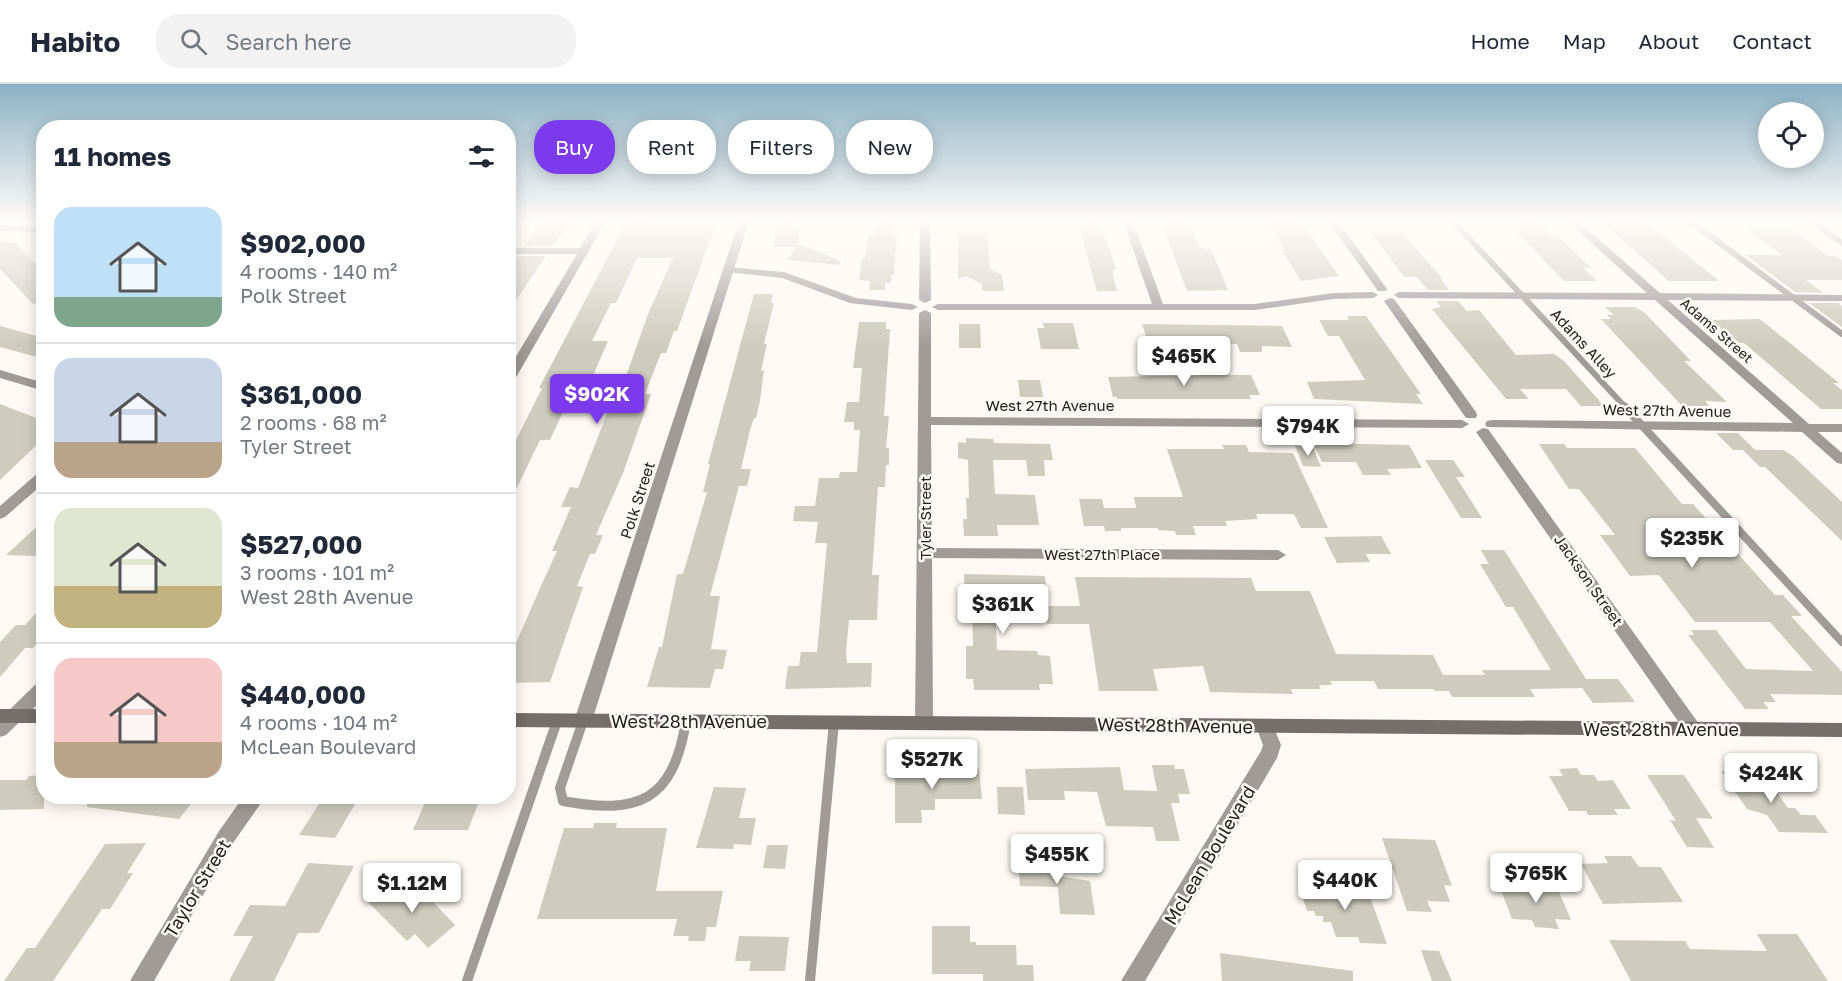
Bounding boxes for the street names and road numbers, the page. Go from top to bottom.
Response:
street label: Adams Street [1677,294,1757,366]
street label: Adams Alley [1547,304,1621,382]
street label: West 27th Avenue [986,396,1115,414]
street label: West 27th Avenue [1602,400,1732,420]
street label: Polk Street [616,459,658,541]
street label: Tyler Street [916,476,934,560]
street label: Jackson Street [1551,531,1627,629]
street label: West 27th Place [1044,545,1160,563]
street label: West 28th Avenue [611,710,767,732]
street label: West 28th Avenue [1097,713,1253,737]
street label: West 28th Avenue [1583,718,1739,740]
street label: McLean Boulevard [1159,781,1259,929]
street label: Taylor Street [159,835,235,941]

